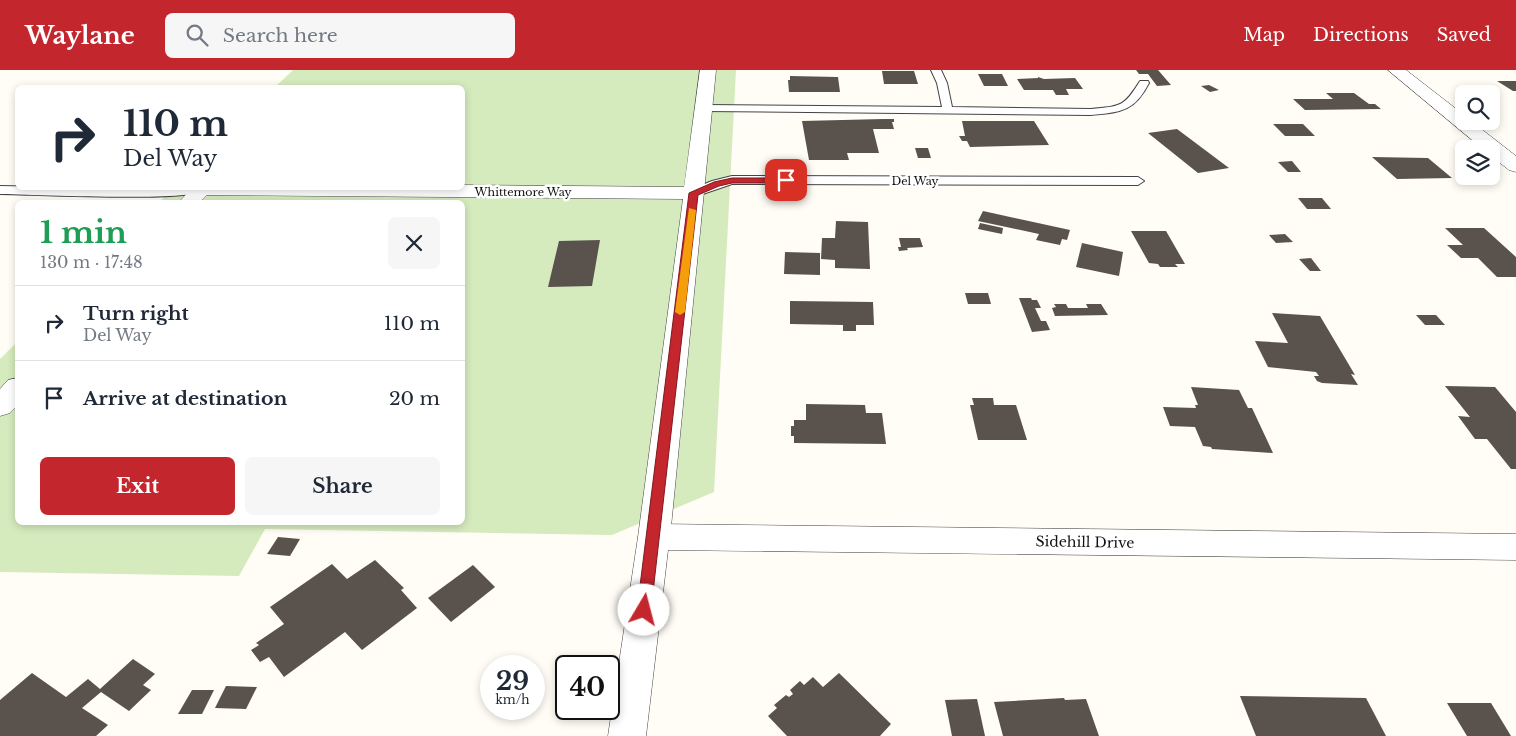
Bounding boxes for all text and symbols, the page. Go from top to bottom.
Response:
search box [165,13,515,58]
text: Waylane [25,21,135,50]
icon: search [183,21,211,49]
text: Search here [223,24,338,47]
text: Map [1243,24,1285,46]
text: Directions [1313,24,1409,46]
text: Saved [1437,24,1491,46]
map controls [1455,85,1500,185]
button: search [1455,85,1500,130]
text: 110 m [123,102,228,145]
icon: right [40,105,105,170]
button: layers [1455,140,1500,185]
text: Del Way [123,145,217,172]
pin [765,159,807,201]
icon: arrive [772,166,800,194]
street label: Del Way [891,174,939,188]
street label: Whittemore Way [473,185,572,199]
text: 1 min [40,214,127,251]
button: close [388,217,440,269]
text: 130 m · 17:48 [40,252,143,272]
text: Turn right [83,302,189,325]
icon: right [40,309,68,337]
text: 110 m [384,312,440,335]
text: Del Way [83,325,152,345]
icon: arrive [40,384,68,412]
text: Arrive at destination [83,387,287,410]
text: 20 m [389,387,440,410]
button: Exit [40,457,235,515]
button: Share [245,457,440,515]
street label: Sidehill Drive [1035,532,1135,552]
position arrow [617,583,669,635]
speed limit sign: 40 [555,655,620,720]
text: 29 [496,666,529,697]
text: km/h [495,692,530,707]

